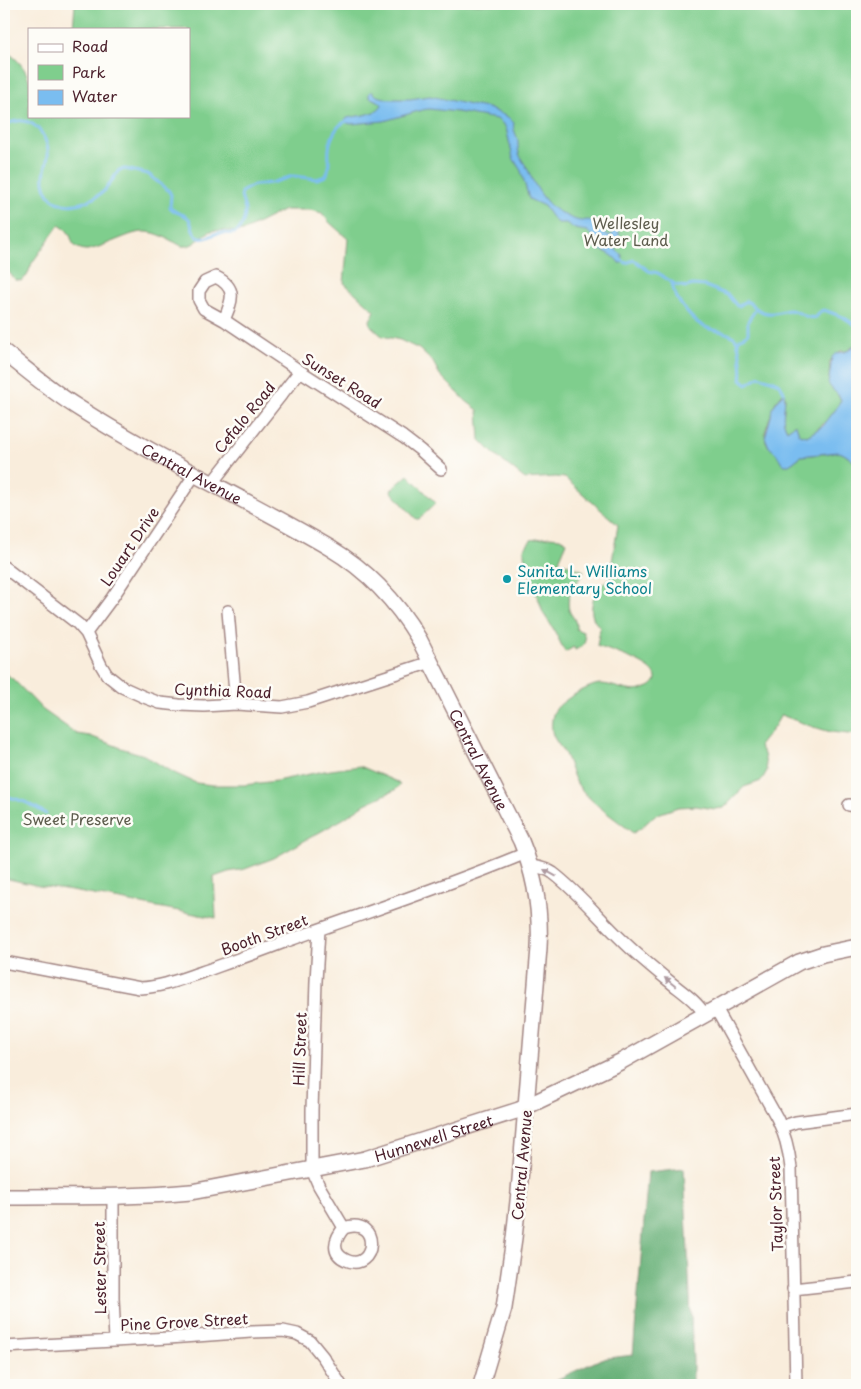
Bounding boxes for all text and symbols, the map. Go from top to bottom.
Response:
legend [28,28,190,118]
text: Road [72,34,108,57]
text: Park [72,60,106,83]
text: Water [72,84,117,107]
park label: Wellesley Water Land [583,211,669,251]
street label: Sunset Road [298,346,386,414]
street label: Cefalo Road [208,376,280,458]
street label: Central Avenue [138,436,247,509]
street label: Louart Drive [94,502,164,590]
place label: Sunita L. Williams Elementary School [517,559,652,599]
marker: Sunita L. Williams Elementary School [501,573,513,585]
street label: Cynthia Road [174,677,272,703]
street label: Central Avenue [444,704,515,814]
park label: Sweet Preserve [22,807,132,830]
one-way arrow [544,868,557,877]
street label: Booth Street [217,908,311,960]
one-way arrow [664,976,677,987]
street label: Hill Street [286,1012,312,1086]
street label: Hunnewell Street [371,1108,496,1167]
street label: Central Avenue [505,1109,537,1221]
street label: Taylor Street [762,1156,788,1252]
street label: Lester Street [87,1221,111,1315]
street label: Pine Grove Street [119,1306,249,1336]

